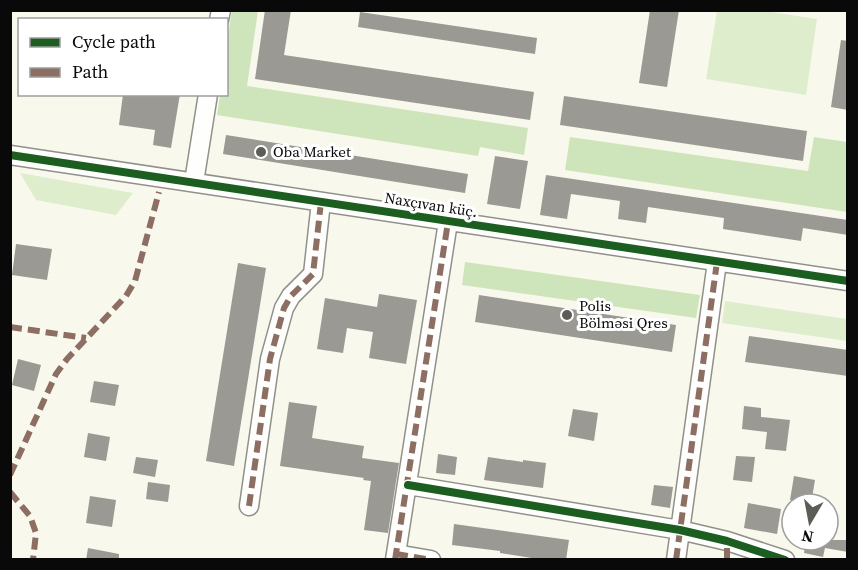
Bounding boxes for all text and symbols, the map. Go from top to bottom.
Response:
legend [18,18,228,96]
text: Cycle path [72,29,156,54]
text: Path [72,59,109,84]
place label: Oba Market [273,141,351,162]
marker: Oba Market [254,145,268,159]
street label: Naxçıvan küç. [383,187,479,222]
place label: Polis Bölməsi Qres [579,295,668,333]
marker: Polis Bölməsi Qres [560,308,574,322]
north arrow [780,492,840,552]
text: N [799,525,815,549]

